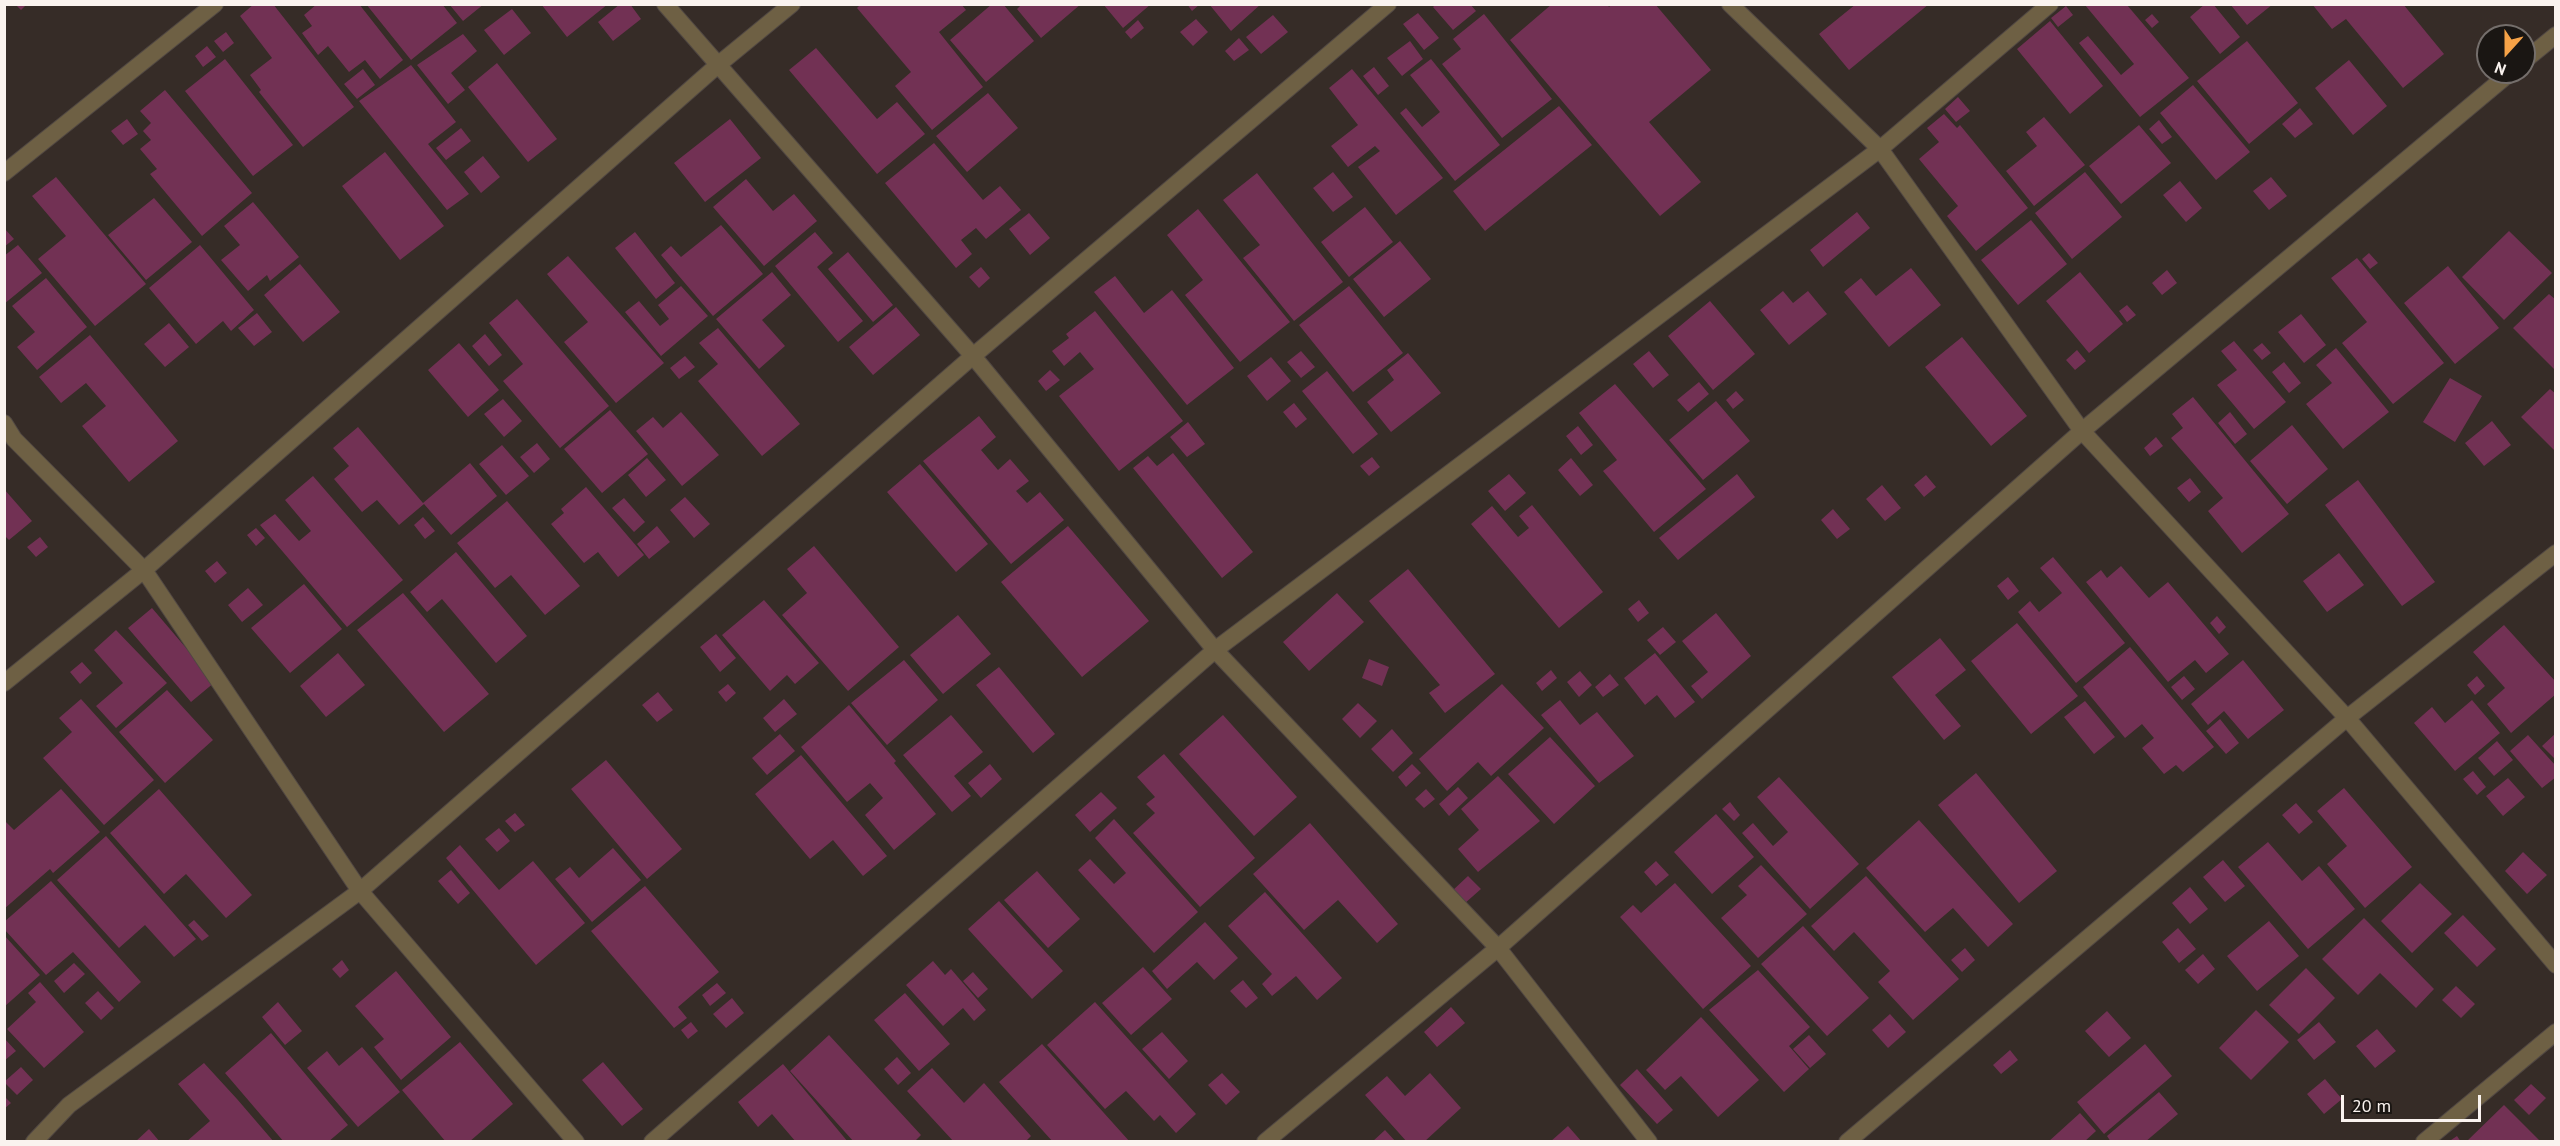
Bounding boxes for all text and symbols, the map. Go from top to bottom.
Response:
north arrow [2476,24,2536,84]
text: N [2492,58,2509,80]
scale bar [2344,1083,2484,1121]
text: 20 m [2352,1094,2391,1117]

